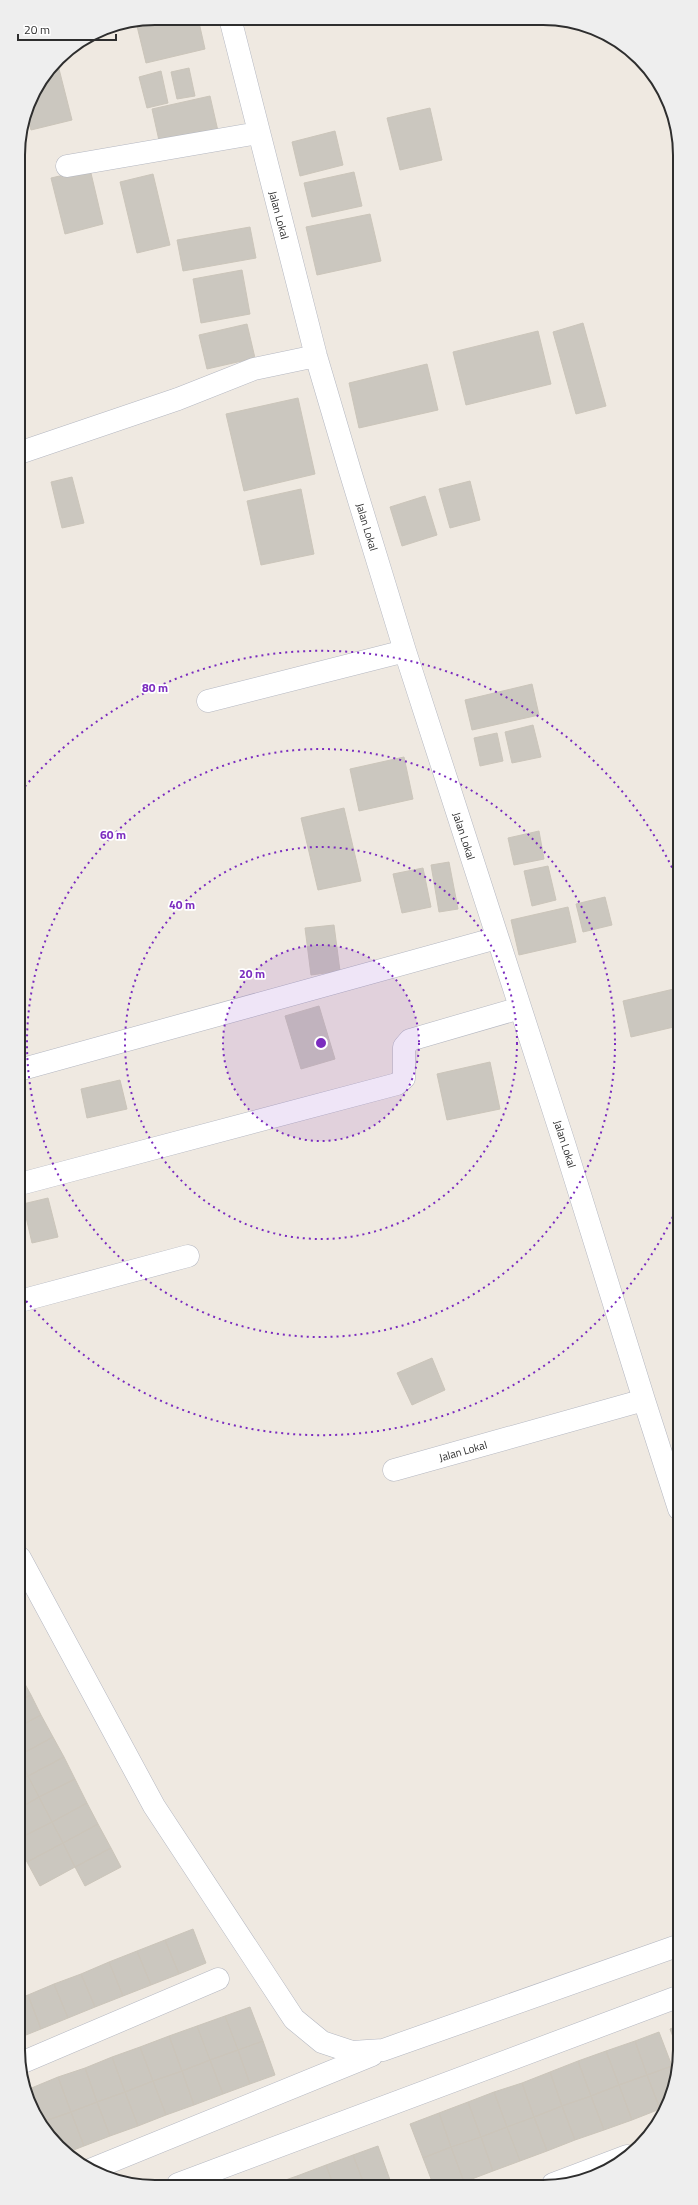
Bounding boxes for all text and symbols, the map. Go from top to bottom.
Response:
scale bar [18,16,116,42]
text: 20 m [24,20,50,39]
street label: Jalan Lokal [265,189,293,241]
street label: Jalan Lokal [352,501,382,553]
text: 80 m [142,678,168,697]
street label: Jalan Lokal [449,810,479,862]
text: 60 m [100,825,126,844]
text: 40 m [169,895,195,914]
text: 20 m [239,964,265,983]
centre of rings [314,1036,328,1050]
street label: Jalan Lokal [550,1118,580,1170]
street label: Jalan Lokal [437,1437,489,1465]

